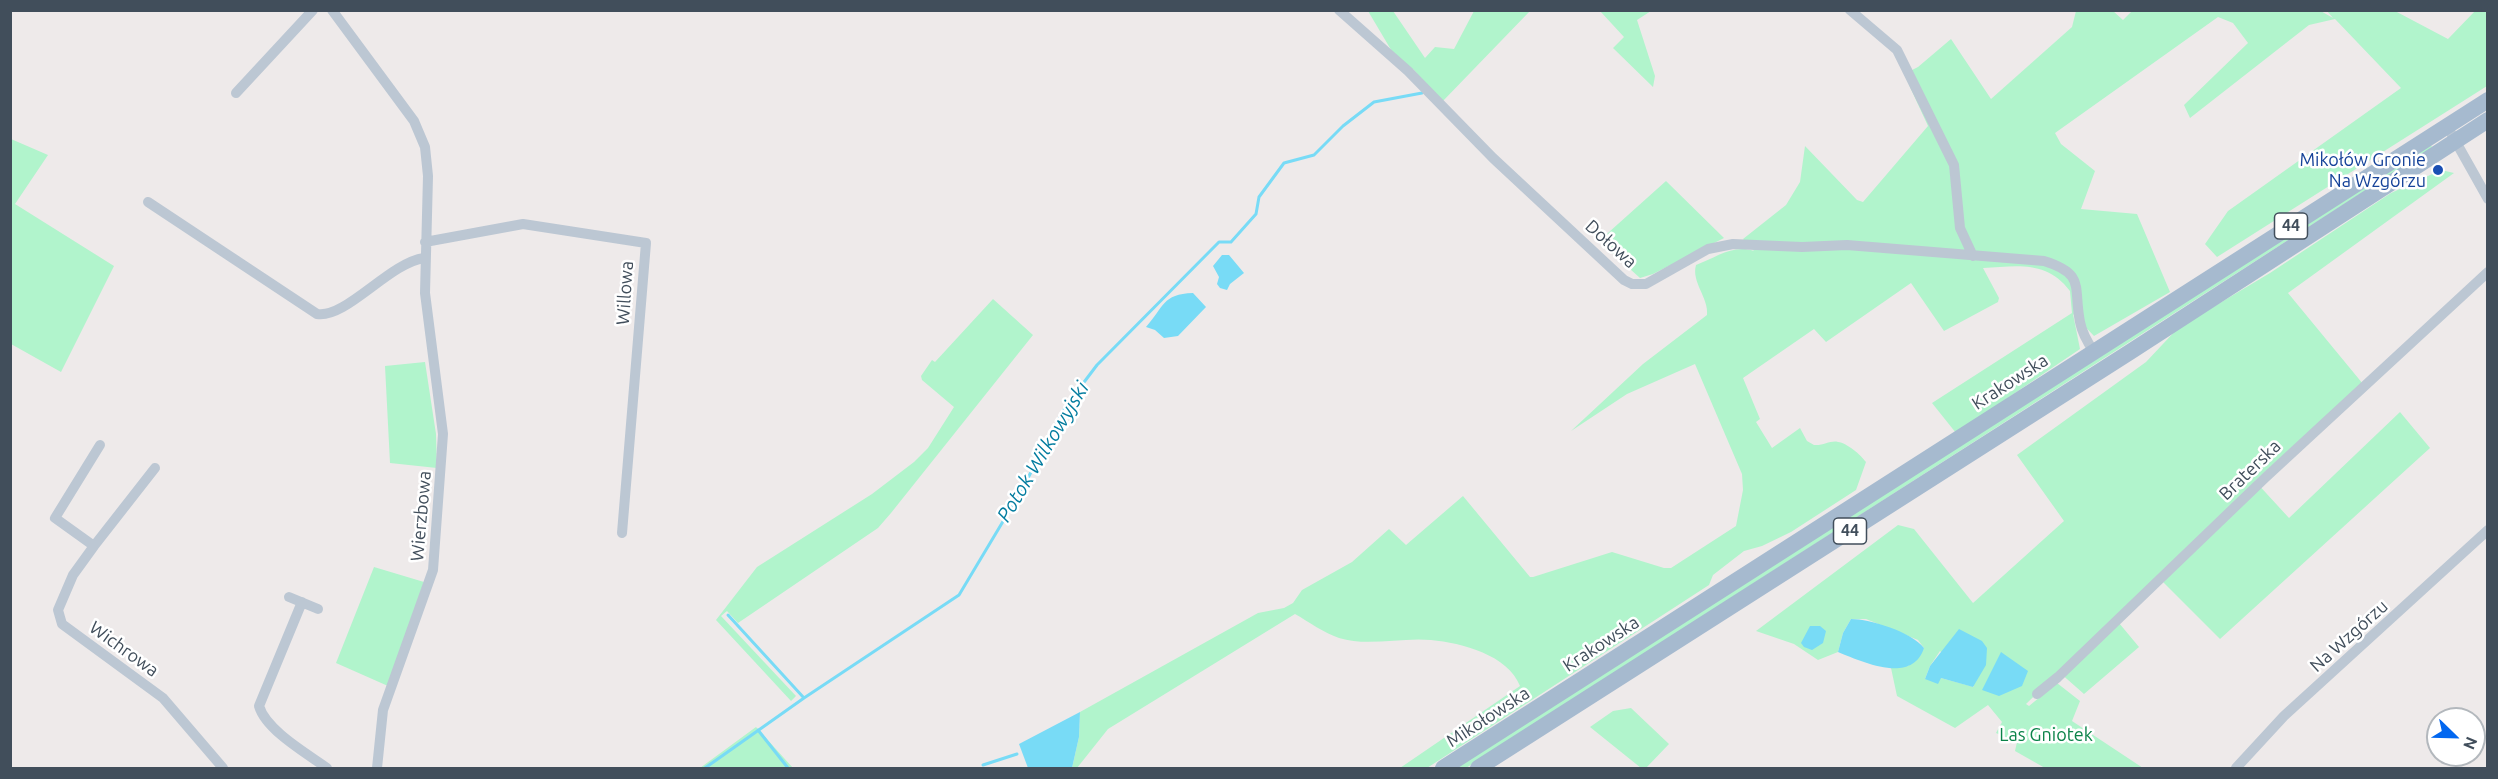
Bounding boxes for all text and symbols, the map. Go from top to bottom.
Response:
place label: Mikołów Gronie Na Wzgórzu [2299,149,2426,192]
marker: Mikołów Gronie Na Wzgórzu [2431,163,2445,177]
road number: 44 [2274,213,2308,239]
street label: Dołowa [1581,215,1641,273]
street label: Willowa [612,260,638,326]
street label: Krakowska [1968,349,2052,415]
water label: Potok Wilkowyjski [992,378,1094,526]
street label: Braterska [2215,435,2285,505]
street label: Wierzbowa [406,470,436,562]
road number: 44 [1834,518,1866,544]
street label: Na Wzgórzu [2306,595,2392,677]
street label: Krakowska [1559,611,1643,677]
street label: Wichrowa [85,617,163,681]
street label: Mikołowska [1442,682,1534,752]
north arrow [2426,707,2486,767]
park label: Las Gniotek [1999,724,2093,746]
text: N [2460,734,2481,752]

